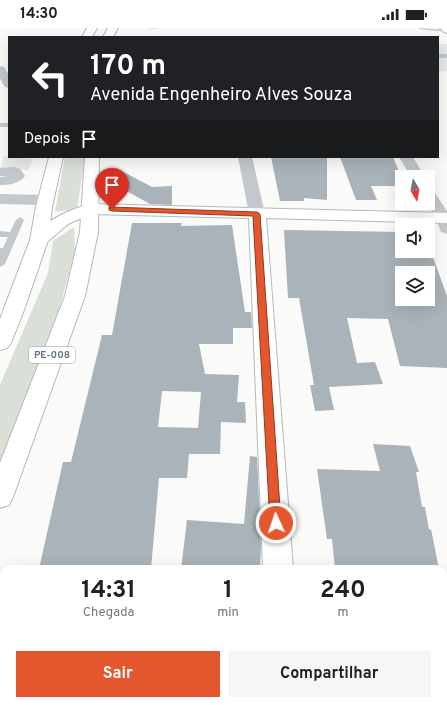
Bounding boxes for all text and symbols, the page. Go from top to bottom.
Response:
text: 14:30 [20,5,58,24]
text: 170 m [90,49,166,85]
icon: left [24,52,76,104]
text: Avenida Engenheiro Alves Souza [90,84,352,107]
icon: arrive [78,128,100,150]
text: Depois [24,130,70,149]
pin [95,168,129,209]
north arrow [395,170,435,210]
map controls [395,170,435,306]
icon: arrive [101,174,123,196]
button: sound [395,218,435,258]
button: layers [395,266,435,306]
road number: PE-008 [29,347,75,363]
position arrow [255,502,297,544]
text: 14:31 [81,576,136,606]
text: 1 [223,576,233,606]
text: 240 [320,576,366,606]
text: Chegada [83,605,134,621]
text: min [217,605,239,621]
text: m [337,605,348,621]
button: Sair [16,651,220,697]
button: Compartilhar [228,651,431,697]

